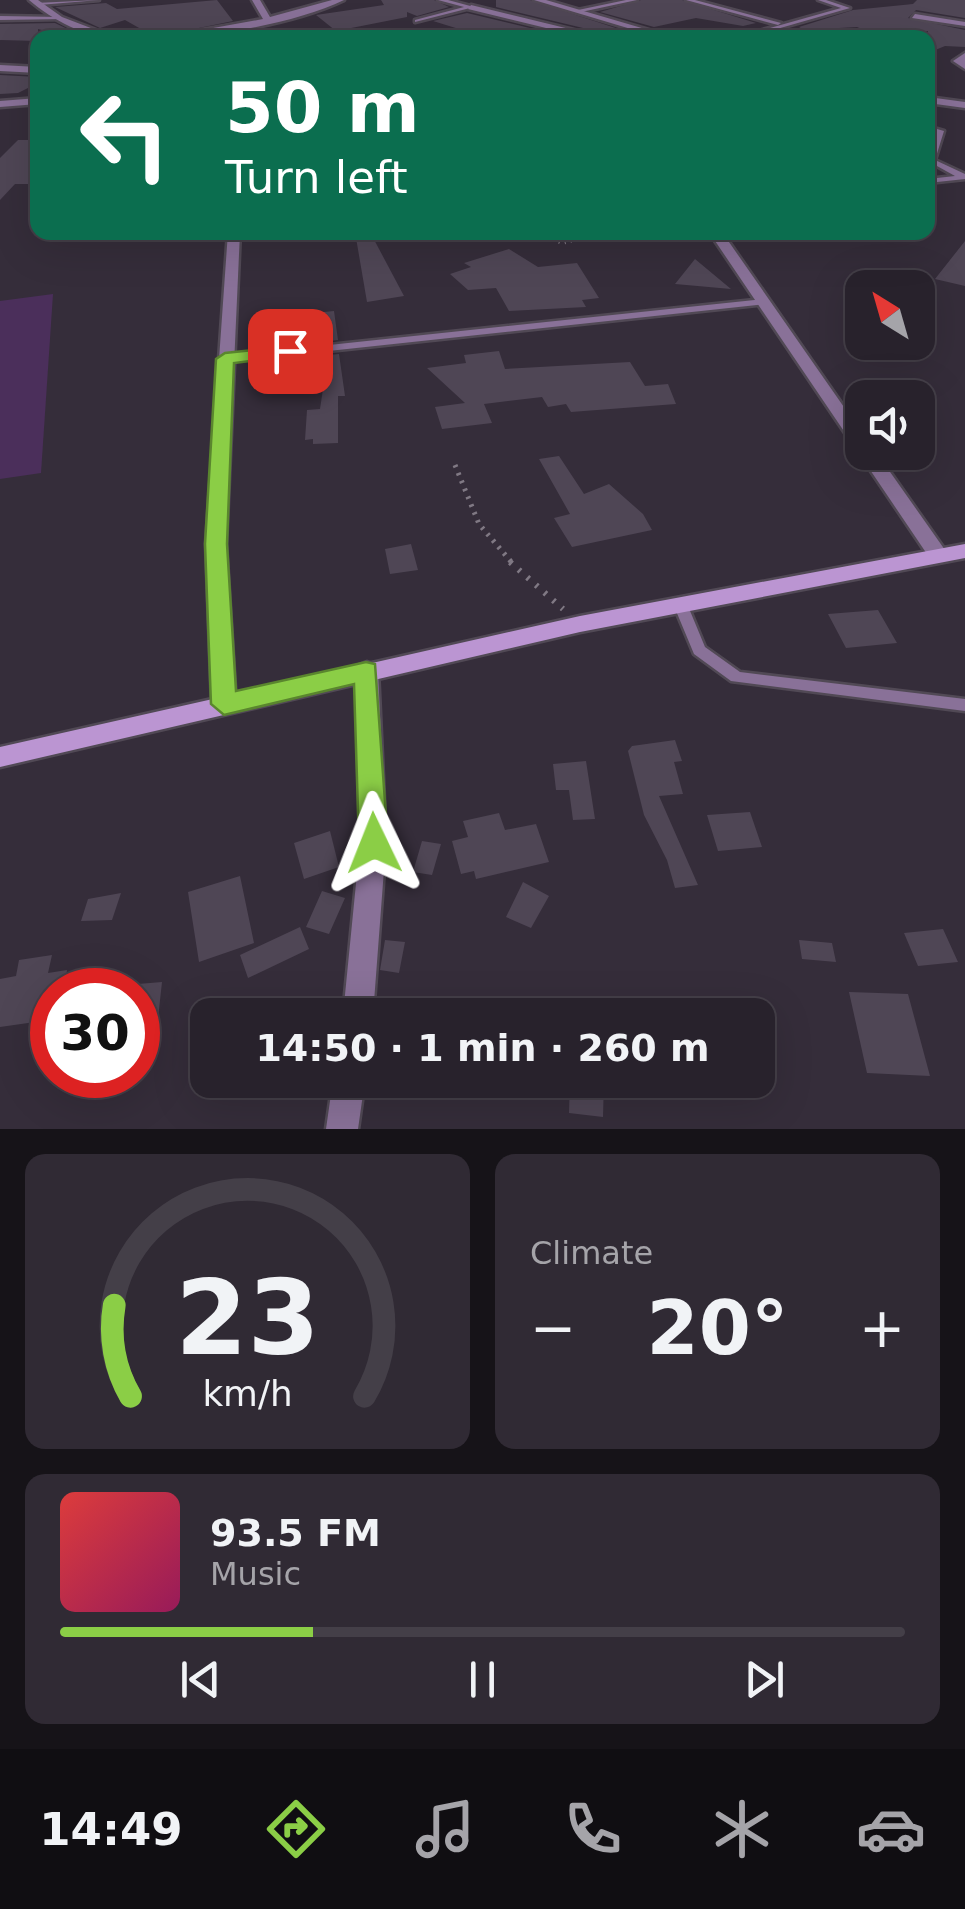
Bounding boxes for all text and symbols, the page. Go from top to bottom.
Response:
text: 50 m [225,67,420,149]
icon: left [60,70,190,200]
text: Turn left [225,151,408,204]
north arrow [845,270,935,360]
map controls [845,270,935,470]
pin [248,309,333,394]
icon: arrive [263,324,318,379]
button: sound [845,380,935,470]
position arrow [322,791,426,895]
speed limit sign: 30 [30,968,160,1098]
text: 14:50 · 1 min · 260 m [255,1026,710,1070]
text: Climate [530,1234,653,1272]
text: 23 [175,1257,320,1379]
text: 20° [647,1284,788,1372]
text: − [530,1296,576,1360]
text: + [859,1296,905,1360]
text: km/h [202,1373,293,1414]
text: 93.5 FM [210,1511,381,1555]
text: Music [210,1555,301,1593]
icon: previous [173,1652,228,1707]
icon: pause [455,1652,510,1707]
icon: next [737,1652,792,1707]
icon: directions [261,1794,331,1864]
icon: music [410,1794,480,1864]
icon: phone [558,1794,628,1864]
icon: climate [707,1794,777,1864]
icon: car [856,1794,926,1864]
text: 14:49 [39,1803,183,1856]

